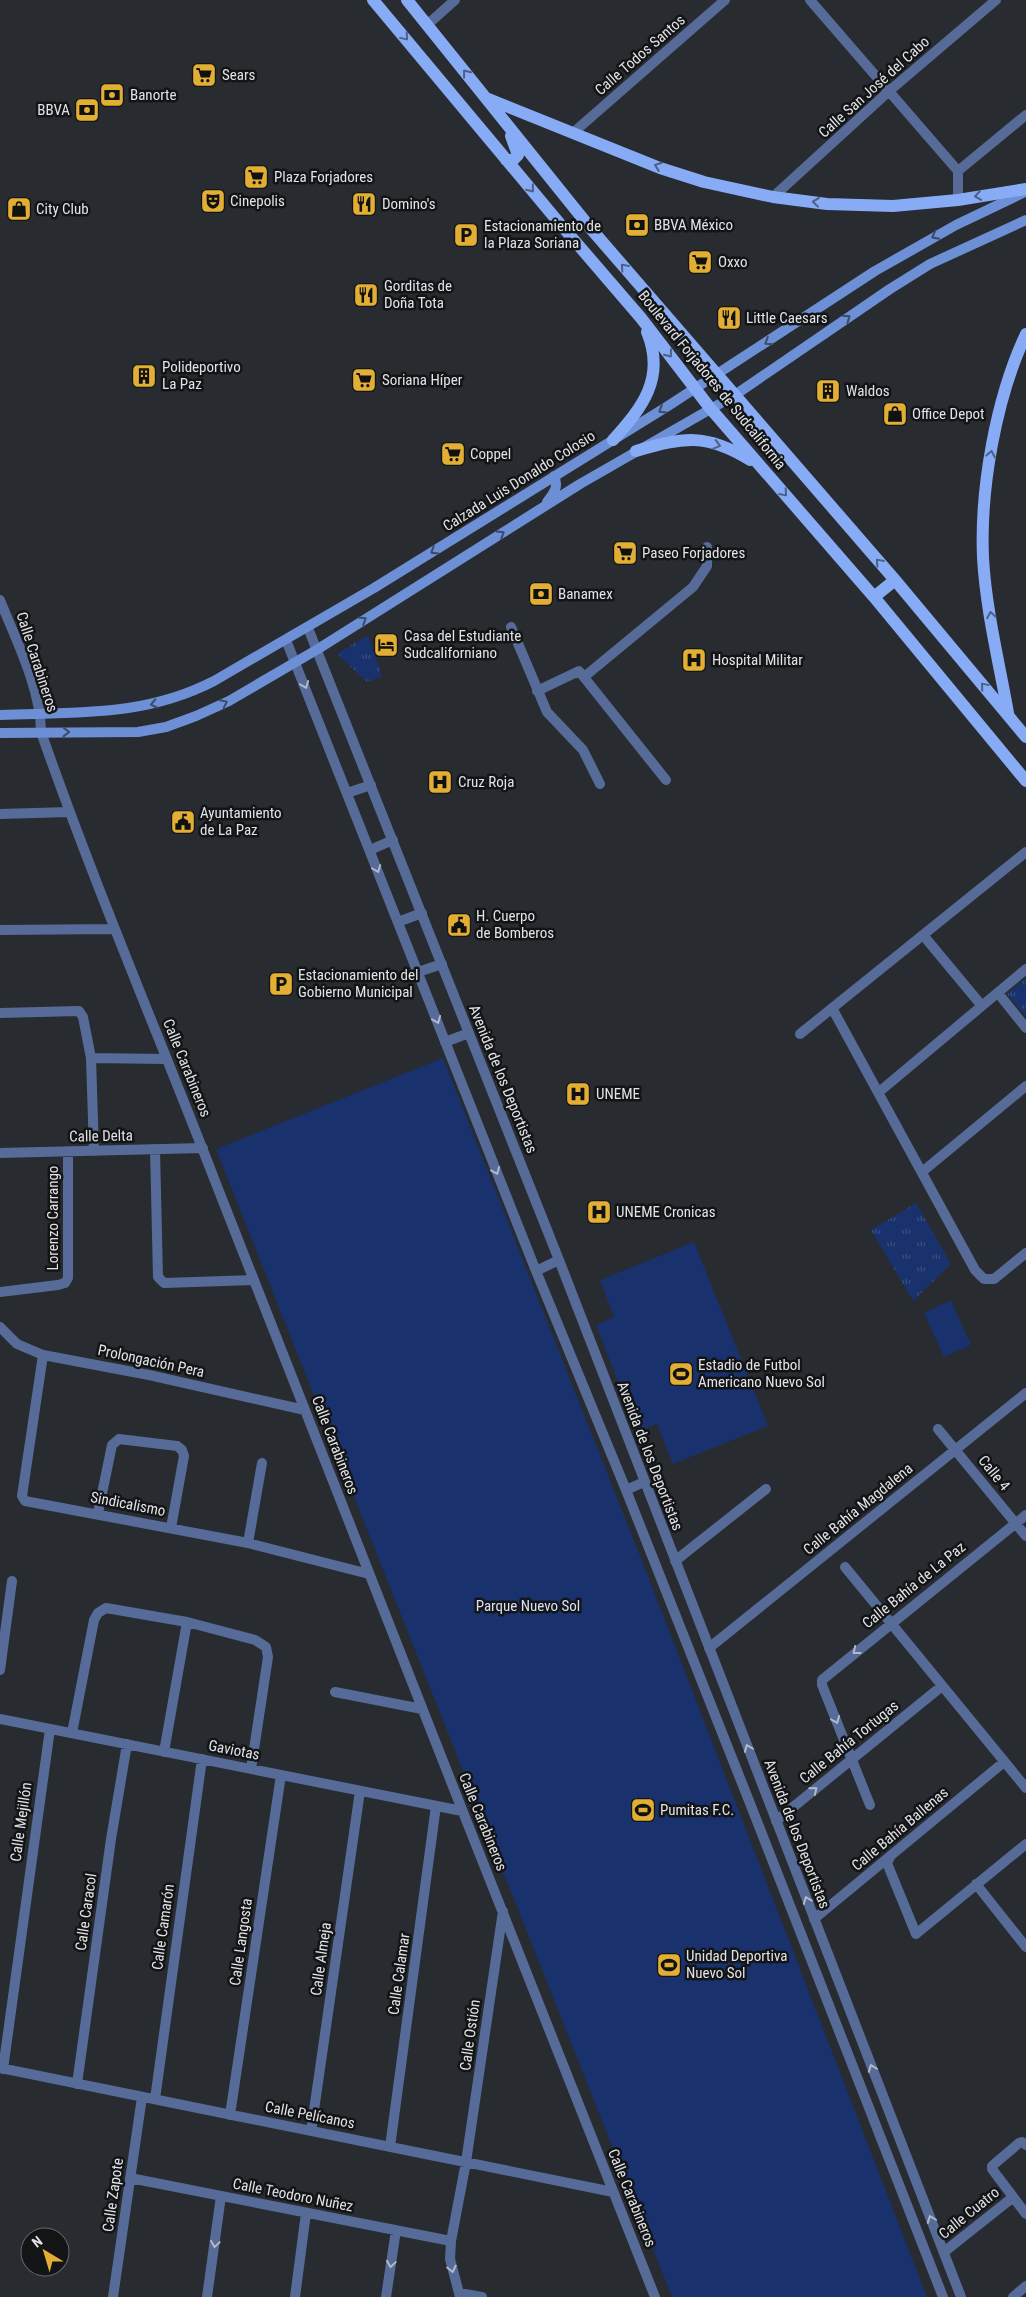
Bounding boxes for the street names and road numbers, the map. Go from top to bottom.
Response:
street label: Calle Todos Santos [591,11,689,99]
street label: Calle San José del Cabo [815,33,933,141]
street label: Boulevard Forjadores de Sudcalifornia [634,287,790,473]
street label: Calzada Luis Donaldo Colosio [440,427,598,535]
street label: Calle Carabineros [12,610,62,714]
street label: Avenida de los Deportistas [465,1002,541,1156]
street label: Calle Carabineros [159,1016,215,1120]
street label: Calle Delta [69,1126,133,1146]
street label: Lorenzo Carrango [44,1166,62,1270]
street label: Prolongación Pera [96,1341,206,1381]
street label: Avenida de los Deportistas [613,1379,687,1533]
street label: Calle Carabineros [308,1393,362,1497]
street label: Calle 4 [974,1452,1014,1494]
street label: Calle Bahía Magdalena [800,1459,916,1559]
street label: Sindicalismo [89,1488,167,1520]
street label: Calle Bahía de La Paz [859,1538,969,1632]
street label: Calle Bahía Tortugas [796,1696,902,1787]
street label: Gaviotas [207,1736,261,1764]
street label: Avenida de los Deportistas [760,1757,834,1911]
street label: Calle Carabineros [455,1770,511,1874]
street label: Calle Mejillón [7,1781,35,1863]
street label: Calle Bahía Ballenas [848,1783,952,1875]
street label: Calle Caracol [72,1872,100,1952]
street label: Calle Camarón [148,1883,178,1971]
street label: Calle Langosta [226,1897,256,1987]
street label: Calle Almeja [307,1921,335,1997]
street label: Calle Calamar [384,1932,414,2016]
street label: Calle Ostión [456,1998,484,2072]
street label: Calle Pelícanos [264,2097,357,2133]
street label: Calle Carabineros [604,2146,660,2250]
street label: Calle Zapote [99,2157,127,2233]
street label: Calle Teodoro Nuñez [231,2175,355,2215]
street label: Calle Cuatro [935,2183,1003,2243]

